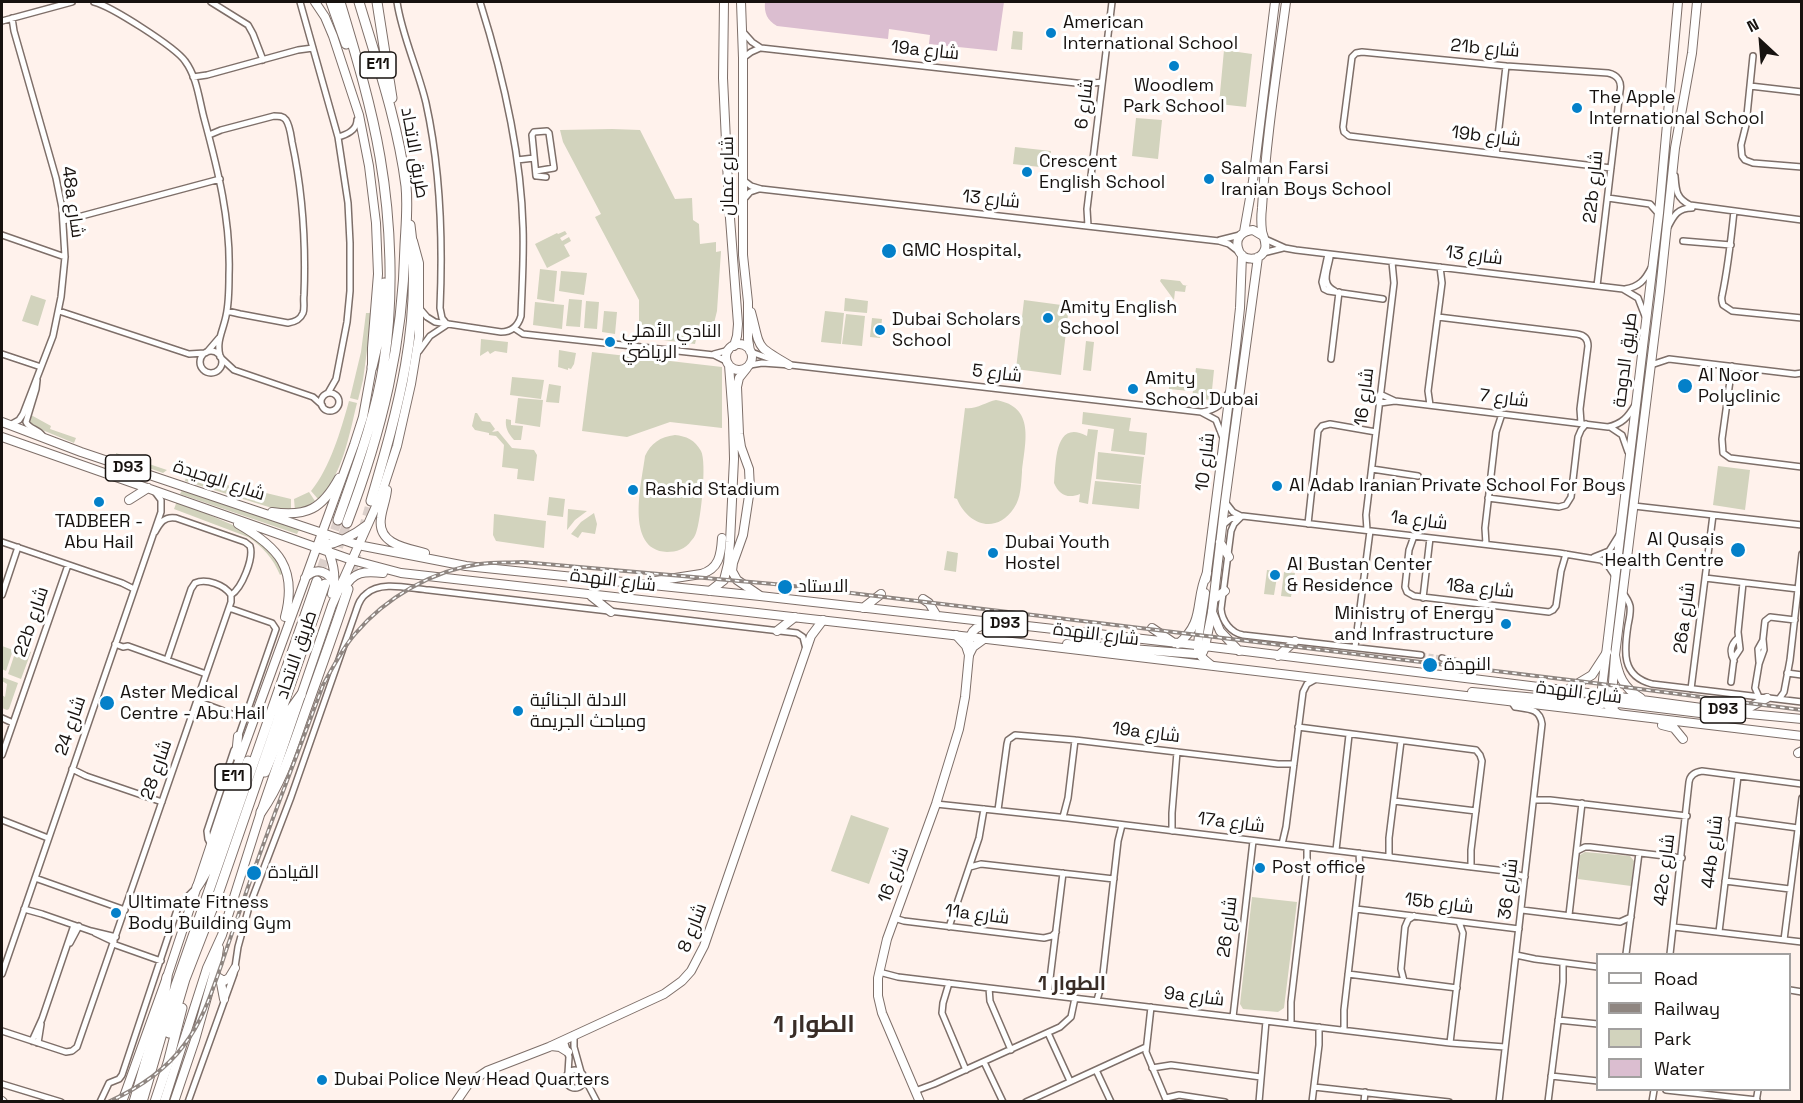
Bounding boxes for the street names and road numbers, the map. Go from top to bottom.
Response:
street label: 21b شارع [1449,35,1521,63]
street label: 19a شارع [890,37,960,65]
road number: E11 [360,52,396,78]
street label: شارع 6 [1071,78,1099,130]
street label: طريق الاتحاد [395,106,433,200]
street label: 19b شارع [1450,122,1522,152]
street label: شارع عمان [717,136,739,216]
street label: 22b شارع [1579,150,1609,224]
street label: 48a شارع [56,165,88,239]
street label: شارع 13 [961,186,1021,214]
street label: شارع 13 [1444,242,1504,270]
street label: طريق الدوحة [1609,311,1643,409]
street label: شارع 5 [971,360,1023,388]
street label: شارع 16 [1351,367,1379,427]
street label: شارع 7 [1478,385,1530,413]
street label: شارع 10 [1192,432,1220,492]
road number: D93 [106,455,150,481]
street label: شارع الوحيدة [170,456,268,506]
street label: 1a شارع [1389,507,1449,535]
street label: شارع النهدة [569,565,657,597]
street label: 18a شارع [1445,575,1515,603]
street label: 26a شارع [1670,581,1700,655]
street label: 22b شارع [10,584,54,660]
street label: طريق الاتحاد [272,608,322,702]
road number: D93 [982,611,1028,637]
street label: شارع النهدة [1052,619,1140,651]
street label: شارع النهدة [1535,677,1623,709]
street label: شارع 24 [51,694,91,758]
road number: D93 [1700,697,1746,723]
street label: 19a شارع [1111,718,1181,748]
street label: شارع 28 [137,737,177,803]
road number: E11 [215,764,251,790]
street label: 17a شارع [1196,808,1266,838]
street label: 44b شارع [1698,814,1728,890]
street label: 42c شارع [1650,833,1680,907]
street label: شارع 16 [874,844,914,906]
street label: شارع 36 [1495,857,1523,921]
street label: 15b شارع [1403,889,1475,919]
street label: شارع 26 [1214,895,1242,959]
street label: شارع 8 [674,900,712,956]
street label: 11a شارع [943,900,1011,930]
street label: 9a شارع [1162,983,1226,1011]

